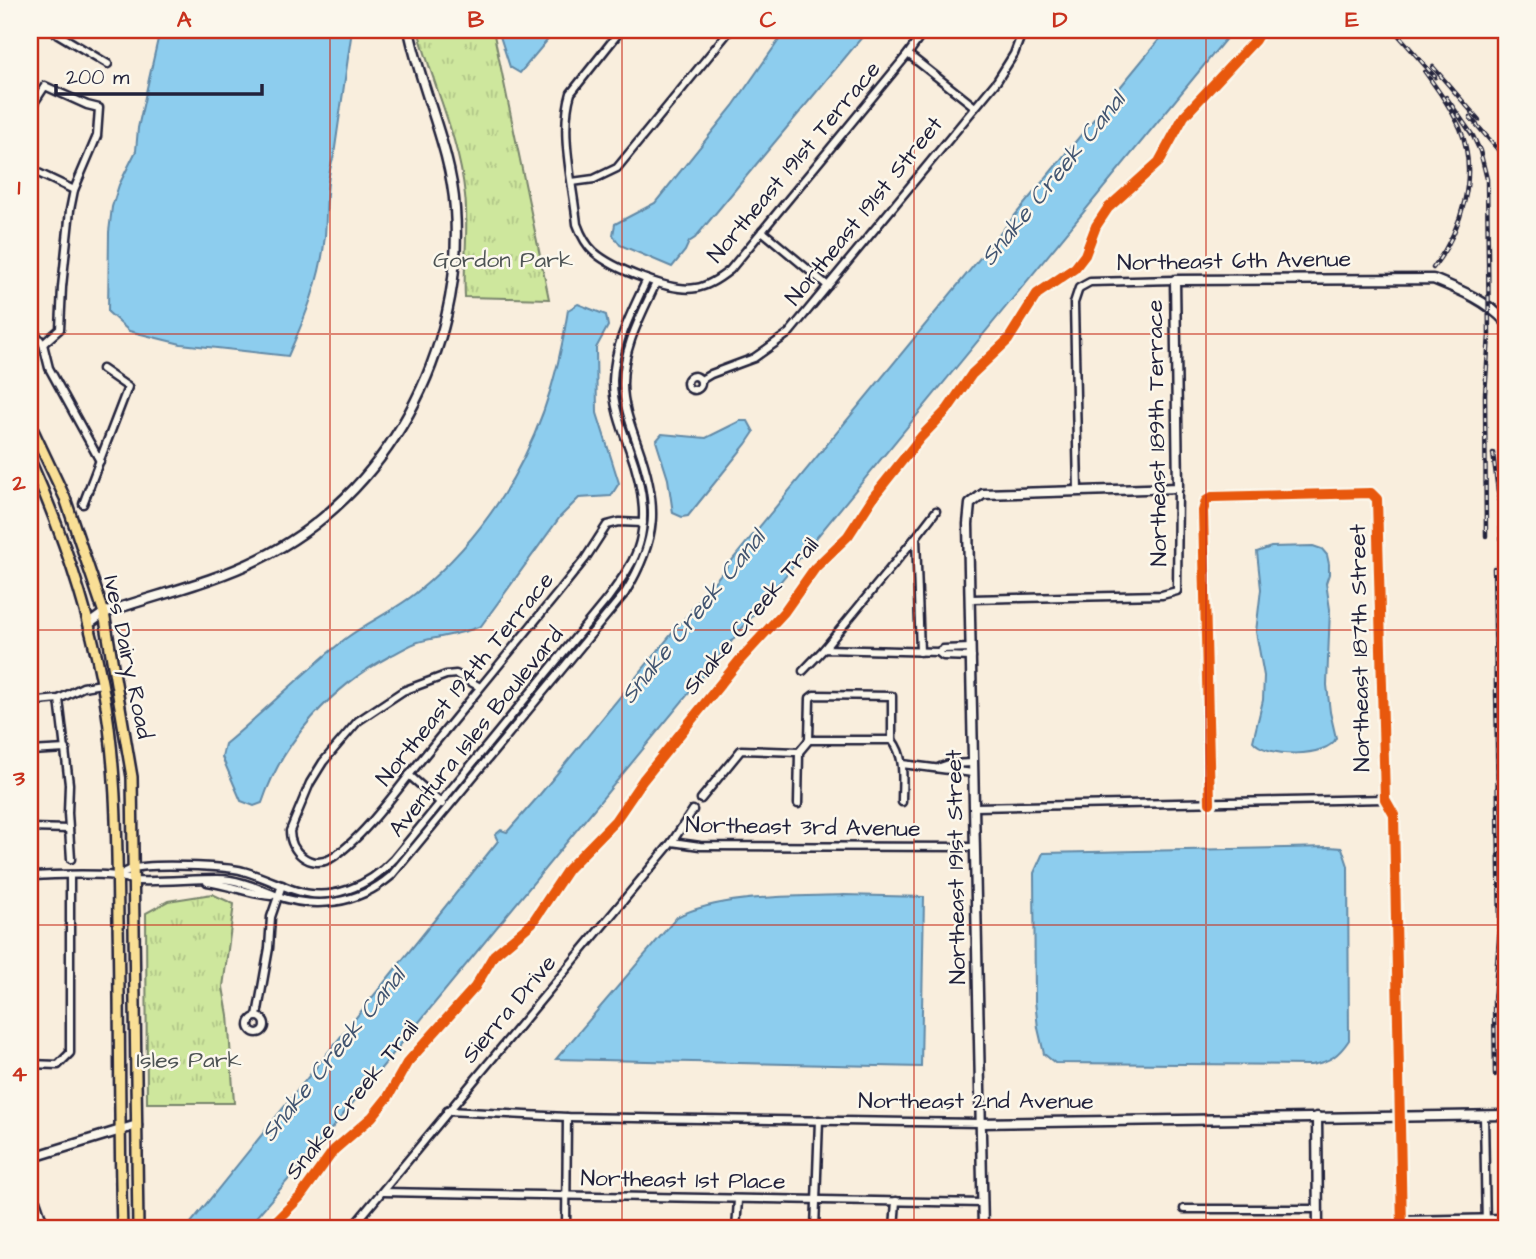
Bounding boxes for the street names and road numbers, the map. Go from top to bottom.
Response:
street label: Northeast 191st Terrace [700,54,888,270]
street label: Northeast 191st Street [778,109,951,312]
street label: Northeast 6th Avenue [1117,243,1351,279]
street label: Northeast 189th Terrace [1139,299,1175,567]
street label: Northeast 187th Street [1342,523,1378,772]
street label: Snake Creek Trail [675,530,827,702]
street label: Northeast 194th Terrace [368,565,562,793]
street label: Ives Dairy Road [94,572,161,742]
street label: Aventura Isles Boulevard [381,620,571,844]
street label: Northeast 191st Street [938,749,974,985]
street label: Northeast 3rd Avenue [685,809,921,845]
street label: Sierra Drive [454,948,564,1070]
street label: Snake Creek Trail [278,1013,426,1187]
street label: Northeast 2nd Avenue [858,1085,1094,1117]
street label: Northeast 1st Place [580,1162,786,1198]

